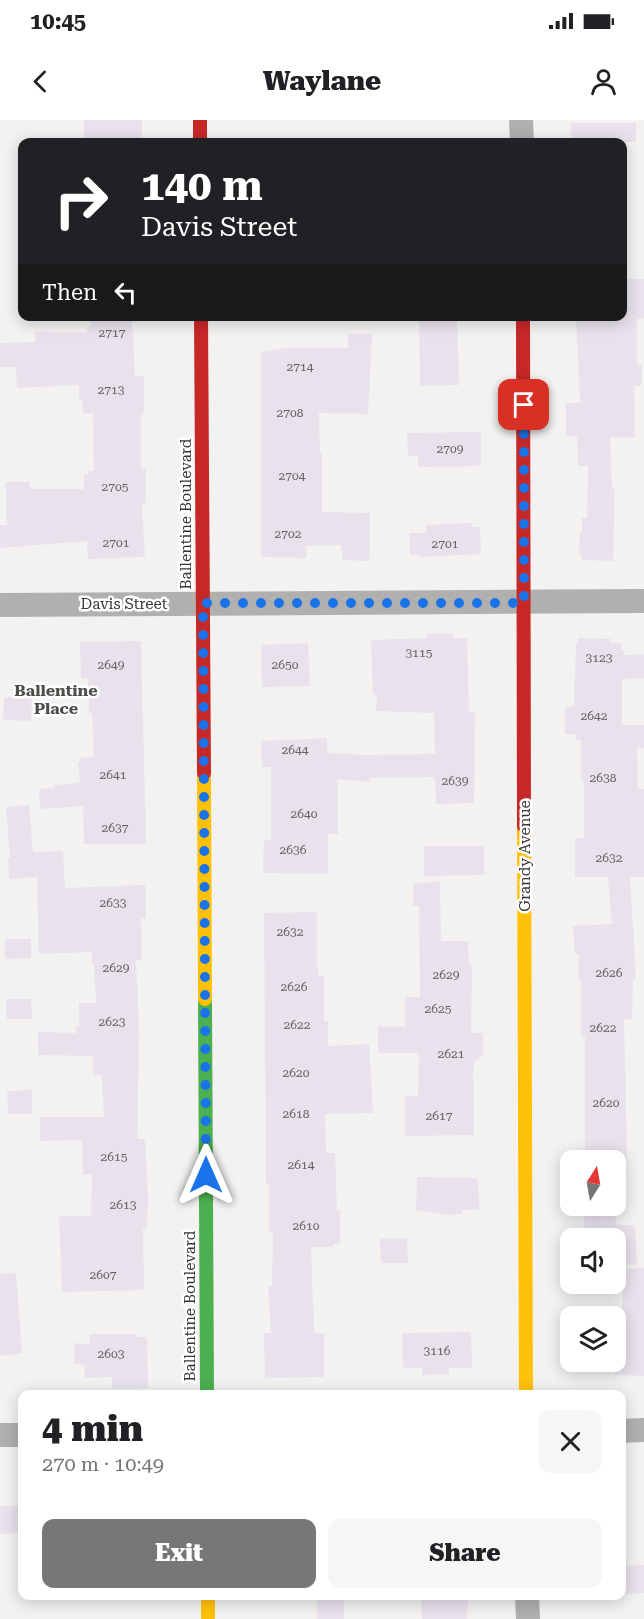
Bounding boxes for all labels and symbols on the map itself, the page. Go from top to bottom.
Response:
house number: 2717 [99,326,126,340]
house number: 2714 [287,360,314,374]
pin [498,379,549,430]
house number: 2713 [98,383,125,397]
house number: 2708 [277,406,304,420]
street label: Ballentine Boulevard [177,438,195,589]
house number: 2709 [437,442,464,456]
house number: 2704 [279,469,306,483]
house number: 2705 [102,480,129,494]
house number: 2702 [275,527,302,541]
house number: 2701 [103,536,130,550]
house number: 2701 [432,537,459,551]
street label: Davis Street [81,595,168,613]
house number: 3115 [406,646,433,660]
house number: 3123 [586,651,613,665]
house number: 2649 [98,658,125,672]
house number: 2650 [272,658,299,672]
district label: Ballentine Place [14,681,98,718]
house number: 2642 [581,709,608,723]
house number: 2644 [282,743,309,757]
house number: 2641 [100,768,127,782]
house number: 2638 [590,771,617,785]
house number: 2639 [442,774,469,788]
street label: Grandy Avenue [516,800,534,912]
house number: 2640 [291,807,318,821]
house number: 2637 [102,821,129,835]
house number: 2636 [280,843,307,857]
house number: 2632 [596,851,623,865]
house number: 2633 [100,896,127,910]
house number: 2632 [277,925,304,939]
house number: 2629 [103,961,130,975]
house number: 2626 [596,966,623,980]
house number: 2629 [433,968,460,982]
house number: 2626 [281,980,308,994]
house number: 2625 [425,1002,452,1016]
house number: 2623 [99,1015,126,1029]
house number: 2622 [284,1018,311,1032]
house number: 2622 [590,1021,617,1035]
house number: 2621 [438,1047,465,1061]
house number: 2620 [283,1066,310,1080]
house number: 2620 [593,1096,620,1110]
house number: 2618 [283,1107,310,1121]
house number: 2617 [426,1109,453,1123]
position arrow [174,1143,238,1207]
house number: 2615 [101,1150,128,1164]
north arrow [560,1150,626,1216]
house number: 2614 [288,1158,315,1172]
house number: 2613 [110,1198,137,1212]
house number: 2610 [293,1219,320,1233]
street label: Ballentine Boulevard [181,1230,199,1381]
house number: 2607 [90,1268,117,1282]
house number: 3116 [424,1344,451,1358]
house number: 2603 [98,1347,125,1361]

